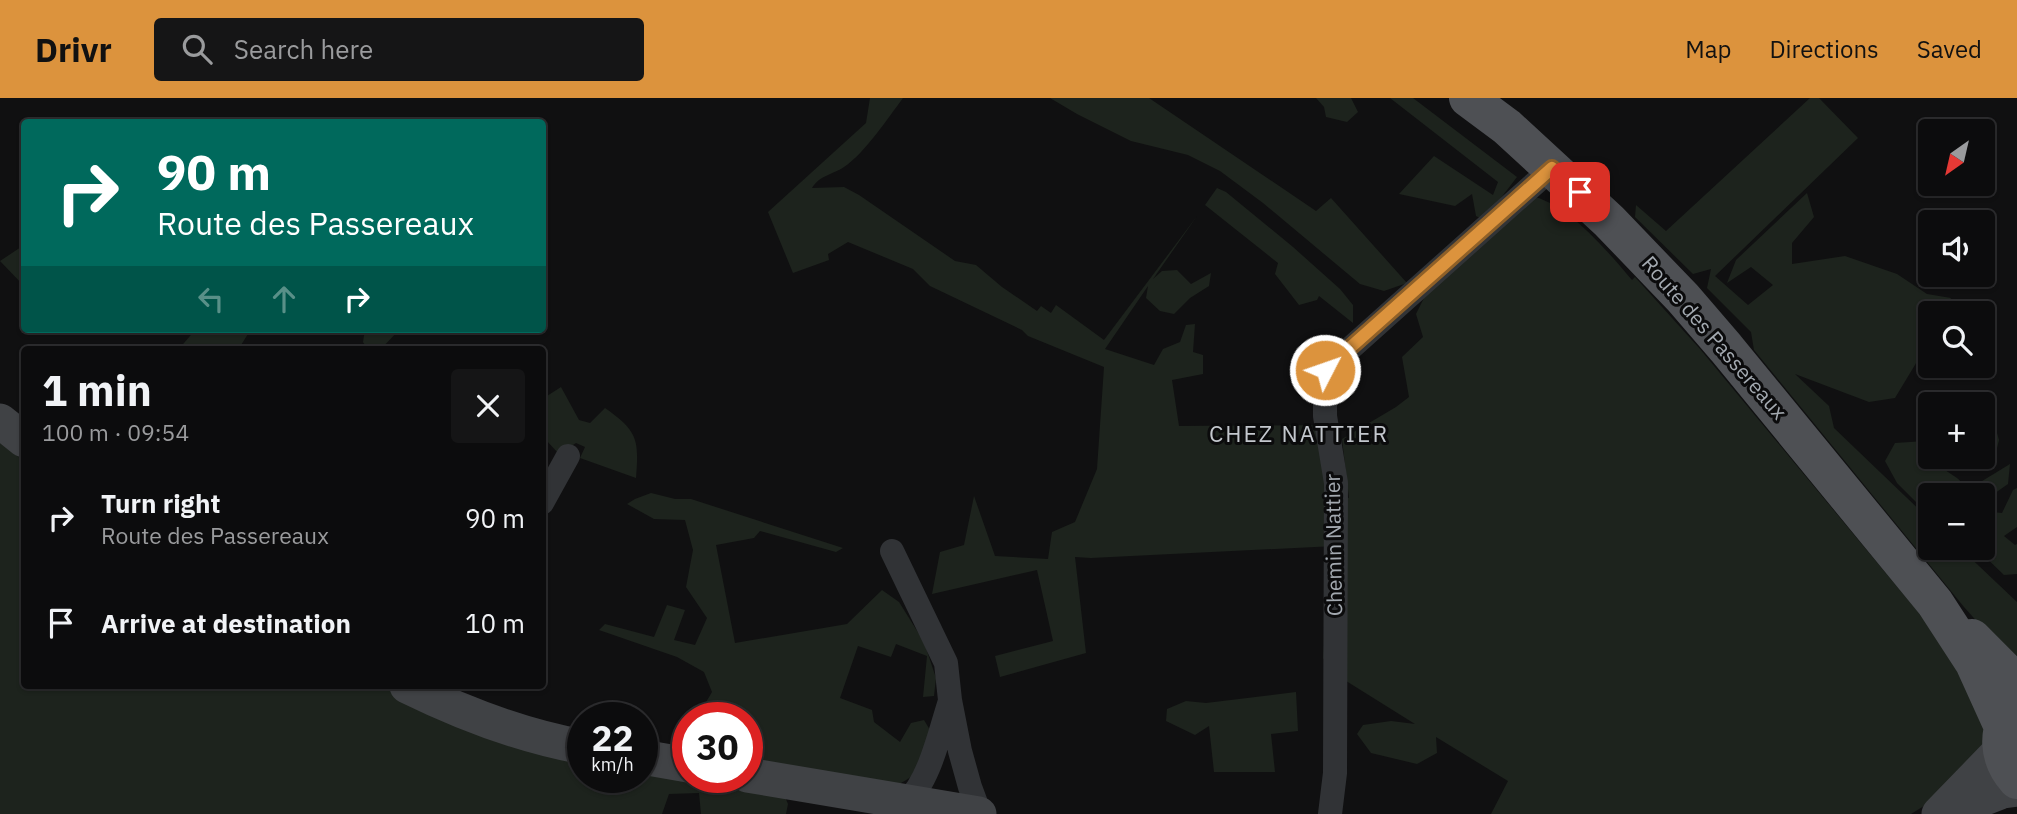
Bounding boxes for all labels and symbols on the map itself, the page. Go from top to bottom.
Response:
north arrow [1918,119,1995,196]
pin [1550,162,1610,222]
street label: Route des Passereaux [1636,250,1794,425]
position arrow [1288,333,1362,407]
district label: CHEZ NATTIER [1209,418,1389,448]
street label: Chemin Nattier [1318,473,1348,616]
speed limit sign: 30 [672,702,763,793]

